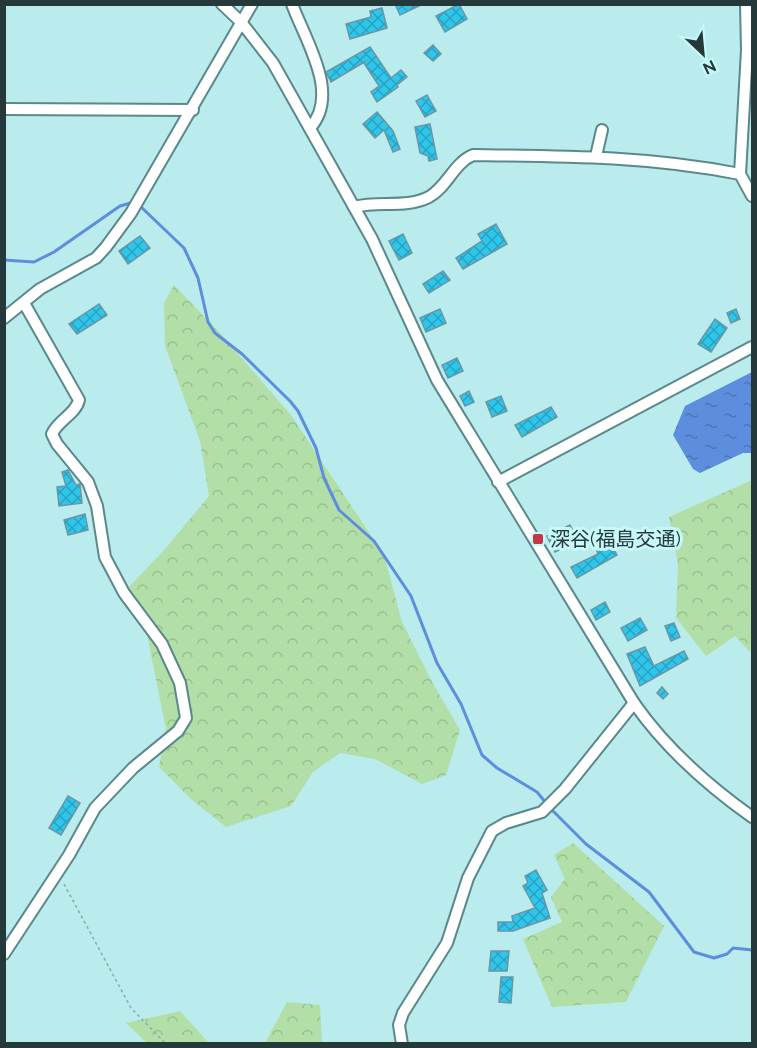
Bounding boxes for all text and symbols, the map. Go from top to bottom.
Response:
north arrow [673,24,733,84]
text: N [700,56,719,78]
place label: 深谷(福島交通) [550,527,681,551]
marker: 深谷(福島交通) [531,532,545,546]

